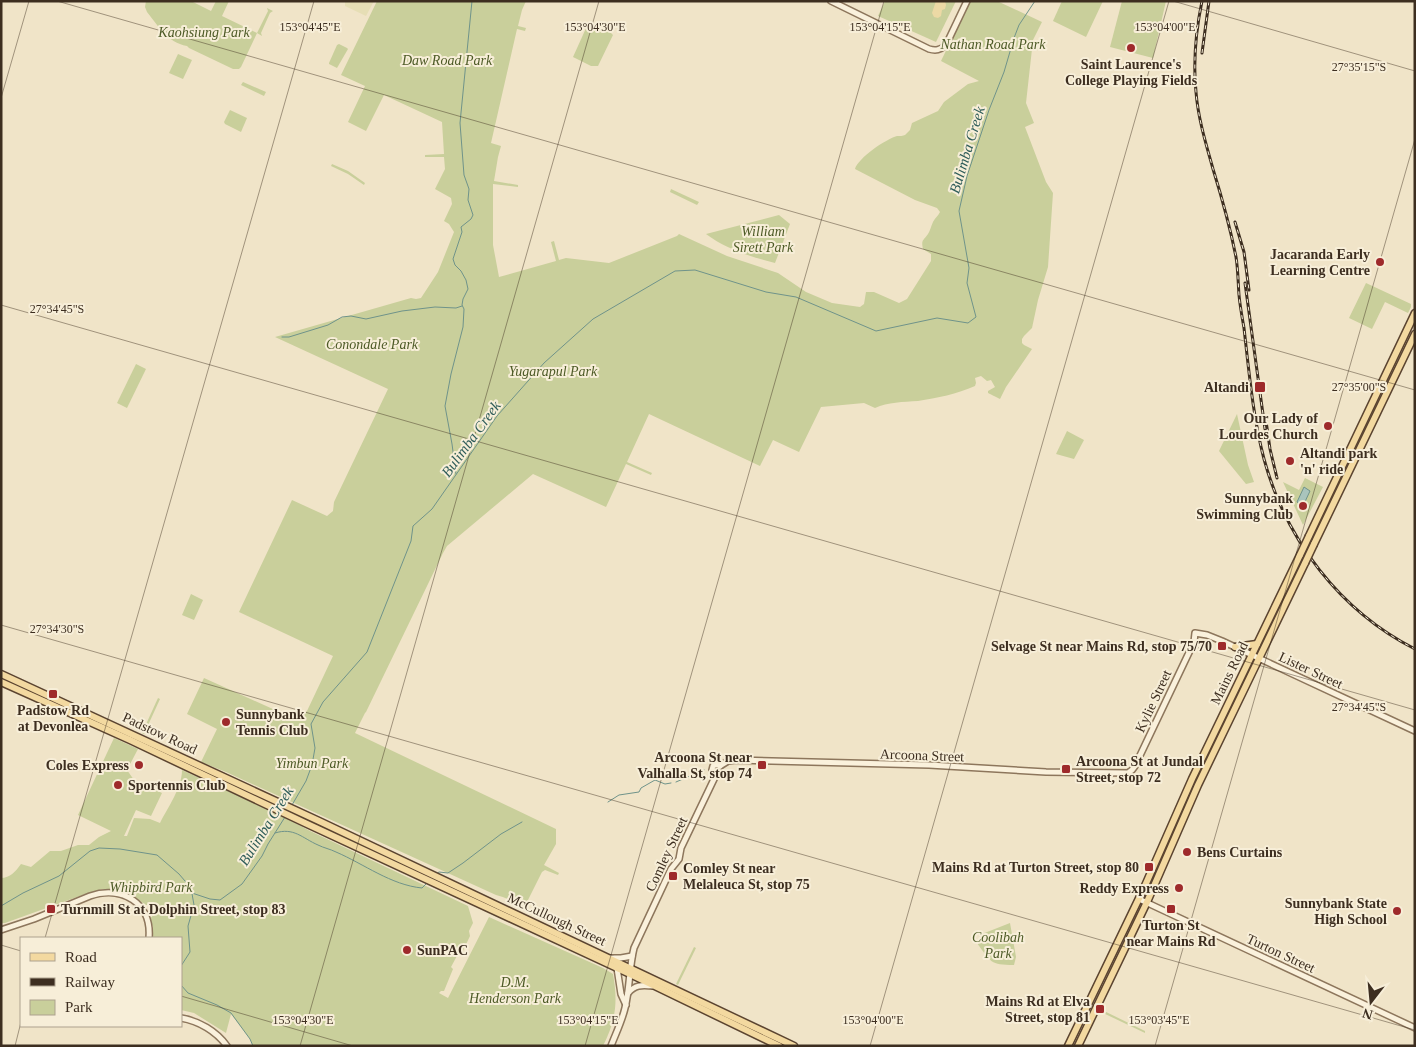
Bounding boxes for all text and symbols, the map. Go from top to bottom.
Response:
text: 153°04'45"E [279,20,341,34]
text: 153°04'30"E [564,20,626,34]
text: 153°04'15"E [849,20,911,34]
text: 153°04'00"E [1134,20,1196,34]
park label: Kaohsiung Park [157,25,250,40]
park label: Nathan Road Park [940,37,1046,52]
marker: Saint Laurence's College Playing Fields [1125,42,1137,54]
park label: Daw Road Park [401,53,493,68]
place label: Saint Laurence's College Playing Fields [1065,57,1198,88]
text: 27°35'15"S [1332,60,1386,74]
water label: Bulimba Creek [946,104,988,195]
park label: William Sirett Park [733,224,794,255]
place label: Jacaranda Early Learning Centre [1270,247,1370,278]
marker: Jacaranda Early Learning Centre [1374,256,1386,268]
text: 27°34'45"S [30,302,84,316]
park label: Conondale Park [326,337,419,352]
park label: Yugarapul Park [509,364,598,379]
place label: Altandi [1204,380,1249,395]
marker: Altandi [1253,380,1267,394]
text: 27°35'00"S [1332,380,1386,394]
water label: Bulimba Creek [438,398,504,480]
place label: Our Lady of Lourdes Church [1219,411,1318,442]
marker: Our Lady of Lourdes Church [1322,420,1334,432]
place label: Altandi park 'n' ride [1300,446,1378,477]
marker: Altandi park 'n' ride [1284,455,1296,467]
place label: Sunnybank Swimming Club [1196,491,1293,522]
marker: Sunnybank Swimming Club [1297,500,1309,512]
text: 27°34'30"S [30,622,84,636]
place label: Selvage St near Mains Rd, stop 75/70 [991,639,1212,654]
street label: Mains Road [1208,639,1251,707]
marker: Selvage St near Mains Rd, stop 75/70 [1216,640,1228,652]
street label: Lister Street [1276,649,1345,692]
street label: Kylie Street [1132,667,1175,735]
marker: Padstow Rd at Devonlea [47,688,59,700]
text: 27°34'45"S [1332,700,1386,714]
place label: Padstow Rd at Devonlea [17,703,89,734]
place label: Sunnybank Tennis Club [236,707,308,738]
street label: Padstow Road [120,710,199,757]
marker: Sunnybank Tennis Club [220,716,232,728]
street label: Arcoona Street [880,747,965,764]
place label: Arcoona St near Valhalla St, stop 74 [637,750,752,781]
place label: Arcoona St at Jundal Street, stop 72 [1076,754,1203,785]
park label: Yimbun Park [276,756,349,771]
place label: Coles Express [46,758,130,773]
marker: Coles Express [133,759,145,771]
marker: Arcoona St near Valhalla St, stop 74 [756,759,768,771]
marker: Arcoona St at Jundal Street, stop 72 [1060,763,1072,775]
place label: Sportennis Club [128,778,226,793]
marker: Sportennis Club [112,779,124,791]
water label: Bulimba Creek [235,783,297,868]
street label: Comley Street [643,814,690,894]
place label: Bens Curtains [1197,845,1283,860]
marker: Bens Curtains [1181,846,1193,858]
place label: Mains Rd at Turton Street, stop 80 [932,860,1139,875]
place label: Comley St near Melaleuca St, stop 75 [683,861,810,892]
marker: Mains Rd at Turton Street, stop 80 [1143,861,1155,873]
marker: Comley St near Melaleuca St, stop 75 [667,870,679,882]
park label: Whipbird Park [109,880,193,895]
place label: Reddy Express [1079,881,1170,896]
marker: Reddy Express [1173,882,1185,894]
street label: McCullough Street [505,890,609,949]
place label: Sunnybank State High School [1285,896,1387,927]
place label: Turnmill St at Dolphin Street, stop 83 [61,902,285,917]
marker: Turnmill St at Dolphin Street, stop 83 [45,903,57,915]
marker: Turton St near Mains Rd [1165,903,1177,915]
marker: Sunnybank State High School [1391,905,1403,917]
place label: Turton St near Mains Rd [1126,918,1216,949]
park label: Coolibah Park [972,930,1024,961]
street label: Turton Street [1244,931,1317,976]
legend [20,937,182,1027]
place label: SunPAC [417,943,468,958]
marker: SunPAC [401,944,413,956]
text: Road [65,949,97,965]
text: Railway [65,974,115,990]
park label: D.M. Henderson Park [468,975,562,1006]
north arrow [1346,977,1396,1027]
place label: Mains Rd at Elva Street, stop 81 [985,994,1090,1025]
text: Park [65,999,93,1015]
marker: Mains Rd at Elva Street, stop 81 [1094,1003,1106,1015]
text: N [1361,1005,1374,1023]
text: 153°04'30"E [272,1013,334,1027]
text: 153°04'15"E [557,1013,619,1027]
text: 153°04'00"E [842,1013,904,1027]
text: 153°03'45"E [1128,1013,1190,1027]

